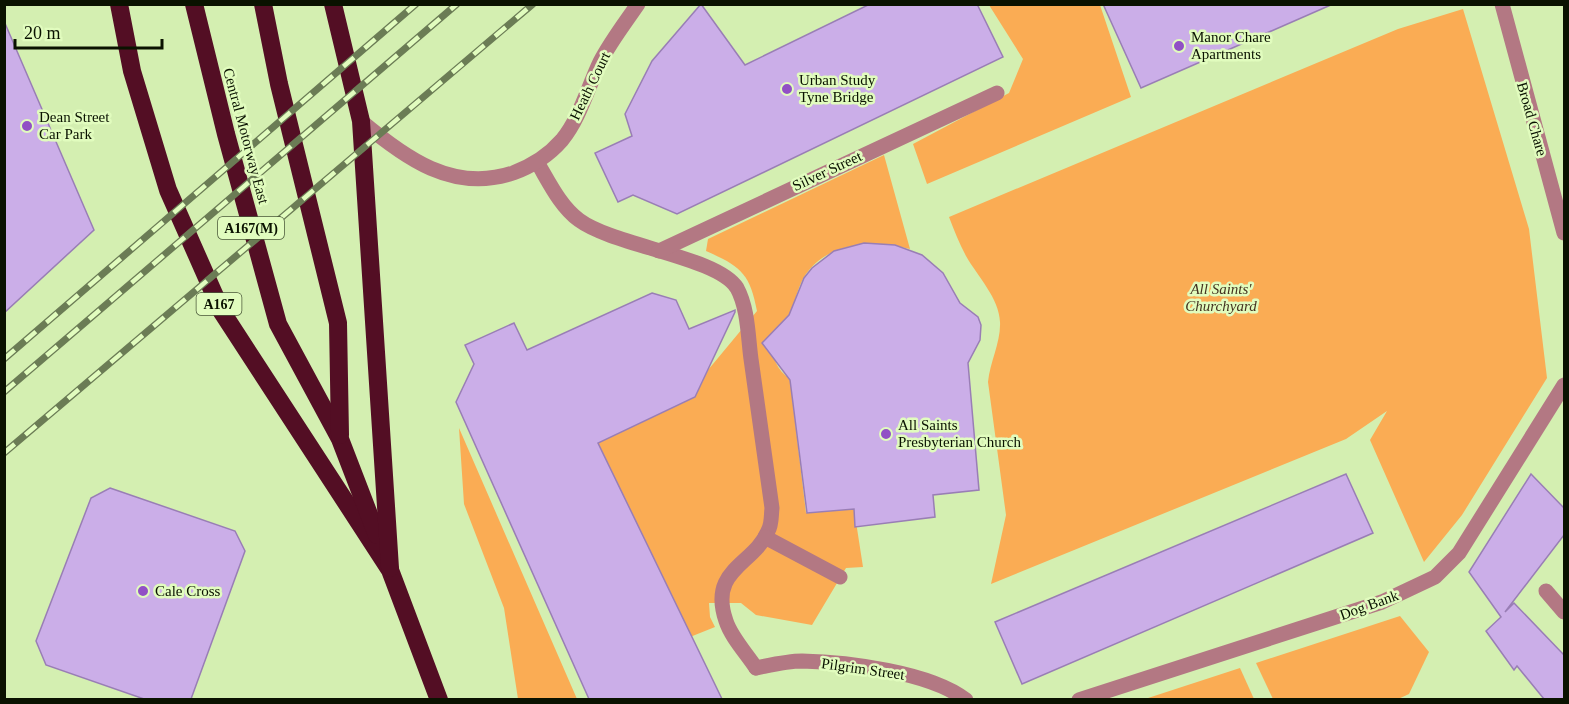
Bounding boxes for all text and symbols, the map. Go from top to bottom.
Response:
scale bar [15,12,162,50]
text: 20 m [24,23,61,43]
place label: Manor Chare Apartments [1191,29,1271,62]
marker: Manor Chare Apartments [1172,39,1186,53]
street label: Heath Court [567,49,614,123]
street label: Central Motorway East [220,66,272,206]
place label: Urban Study Tyne Bridge [799,72,876,105]
street label: Broad Chare [1514,80,1550,158]
marker: Urban Study Tyne Bridge [780,82,794,96]
place label: Dean Street Car Park [39,109,110,142]
marker: Dean Street Car Park [20,119,34,133]
street label: Silver Street [790,148,865,194]
road number: A167(M) [218,217,284,239]
park label: All Saints' Churchyard [1185,281,1257,314]
road number: A167 [196,293,242,315]
place label: All Saints Presbyterian Church [898,417,1021,450]
marker: All Saints Presbyterian Church [879,427,893,441]
place label: Cale Cross [155,583,221,599]
marker: Cale Cross [136,584,150,598]
street label: Dog Bank [1337,587,1401,623]
street label: Pilgrim Street [820,655,906,683]

